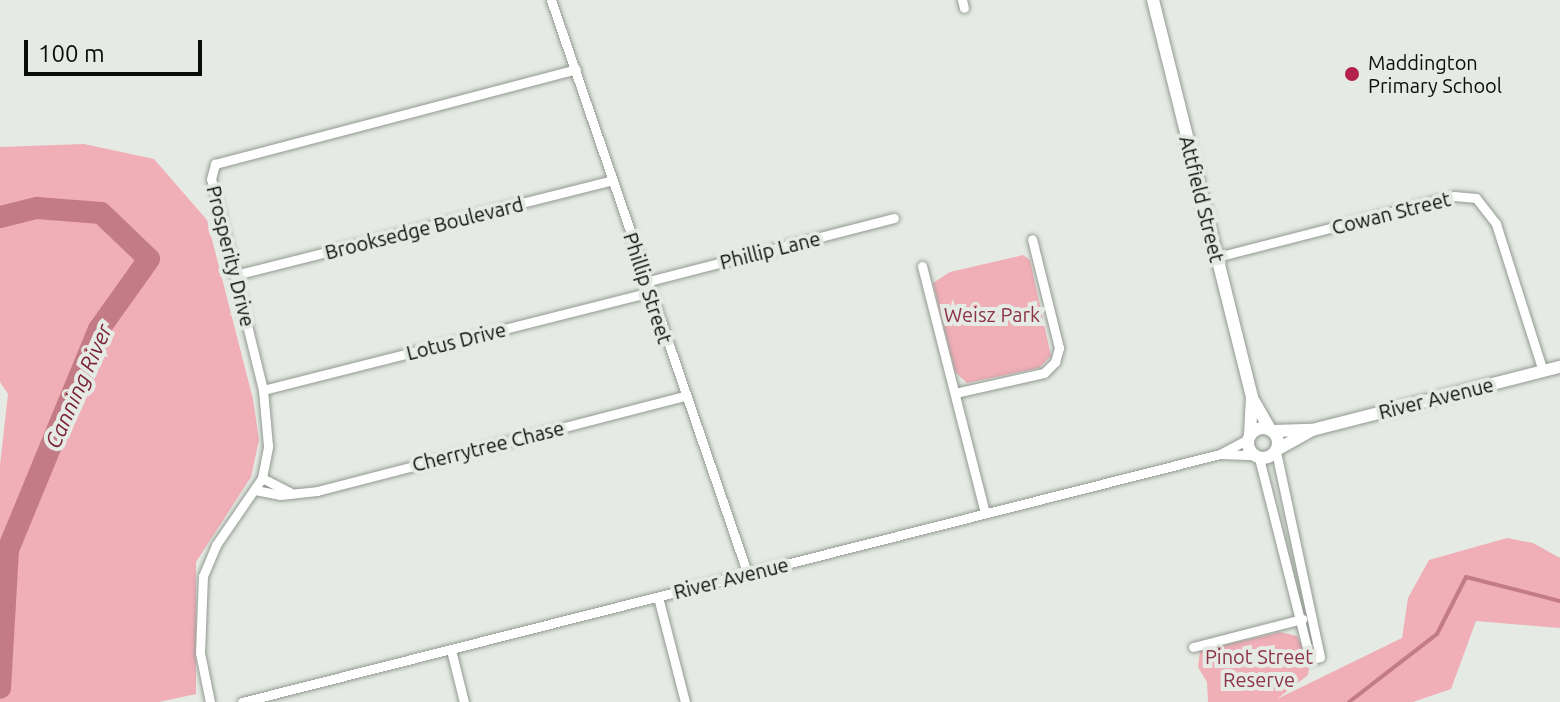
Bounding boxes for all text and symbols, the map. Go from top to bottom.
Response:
scale bar [28,24,206,74]
text: 100 m [38,40,105,67]
place label: Maddington Primary School [1368,50,1502,97]
marker: Maddington Primary School [1343,65,1361,83]
street label: Attfield Street [1175,133,1229,265]
street label: Prosperity Drive [202,183,260,329]
street label: Cowan Street [1329,187,1453,239]
street label: Brooksedge Boulevard [322,192,526,264]
street label: Phillip Lane [717,226,823,274]
street label: Phillip Street [619,229,677,347]
park label: Weisz Park [944,302,1040,326]
street label: Lotus Drive [404,317,508,365]
water label: Canning River [39,320,117,452]
street label: River Avenue [1376,372,1496,424]
street label: Cherrytree Chase [410,416,566,476]
street label: River Avenue [671,552,791,604]
park label: Pinot Street Reserve [1205,645,1313,692]

